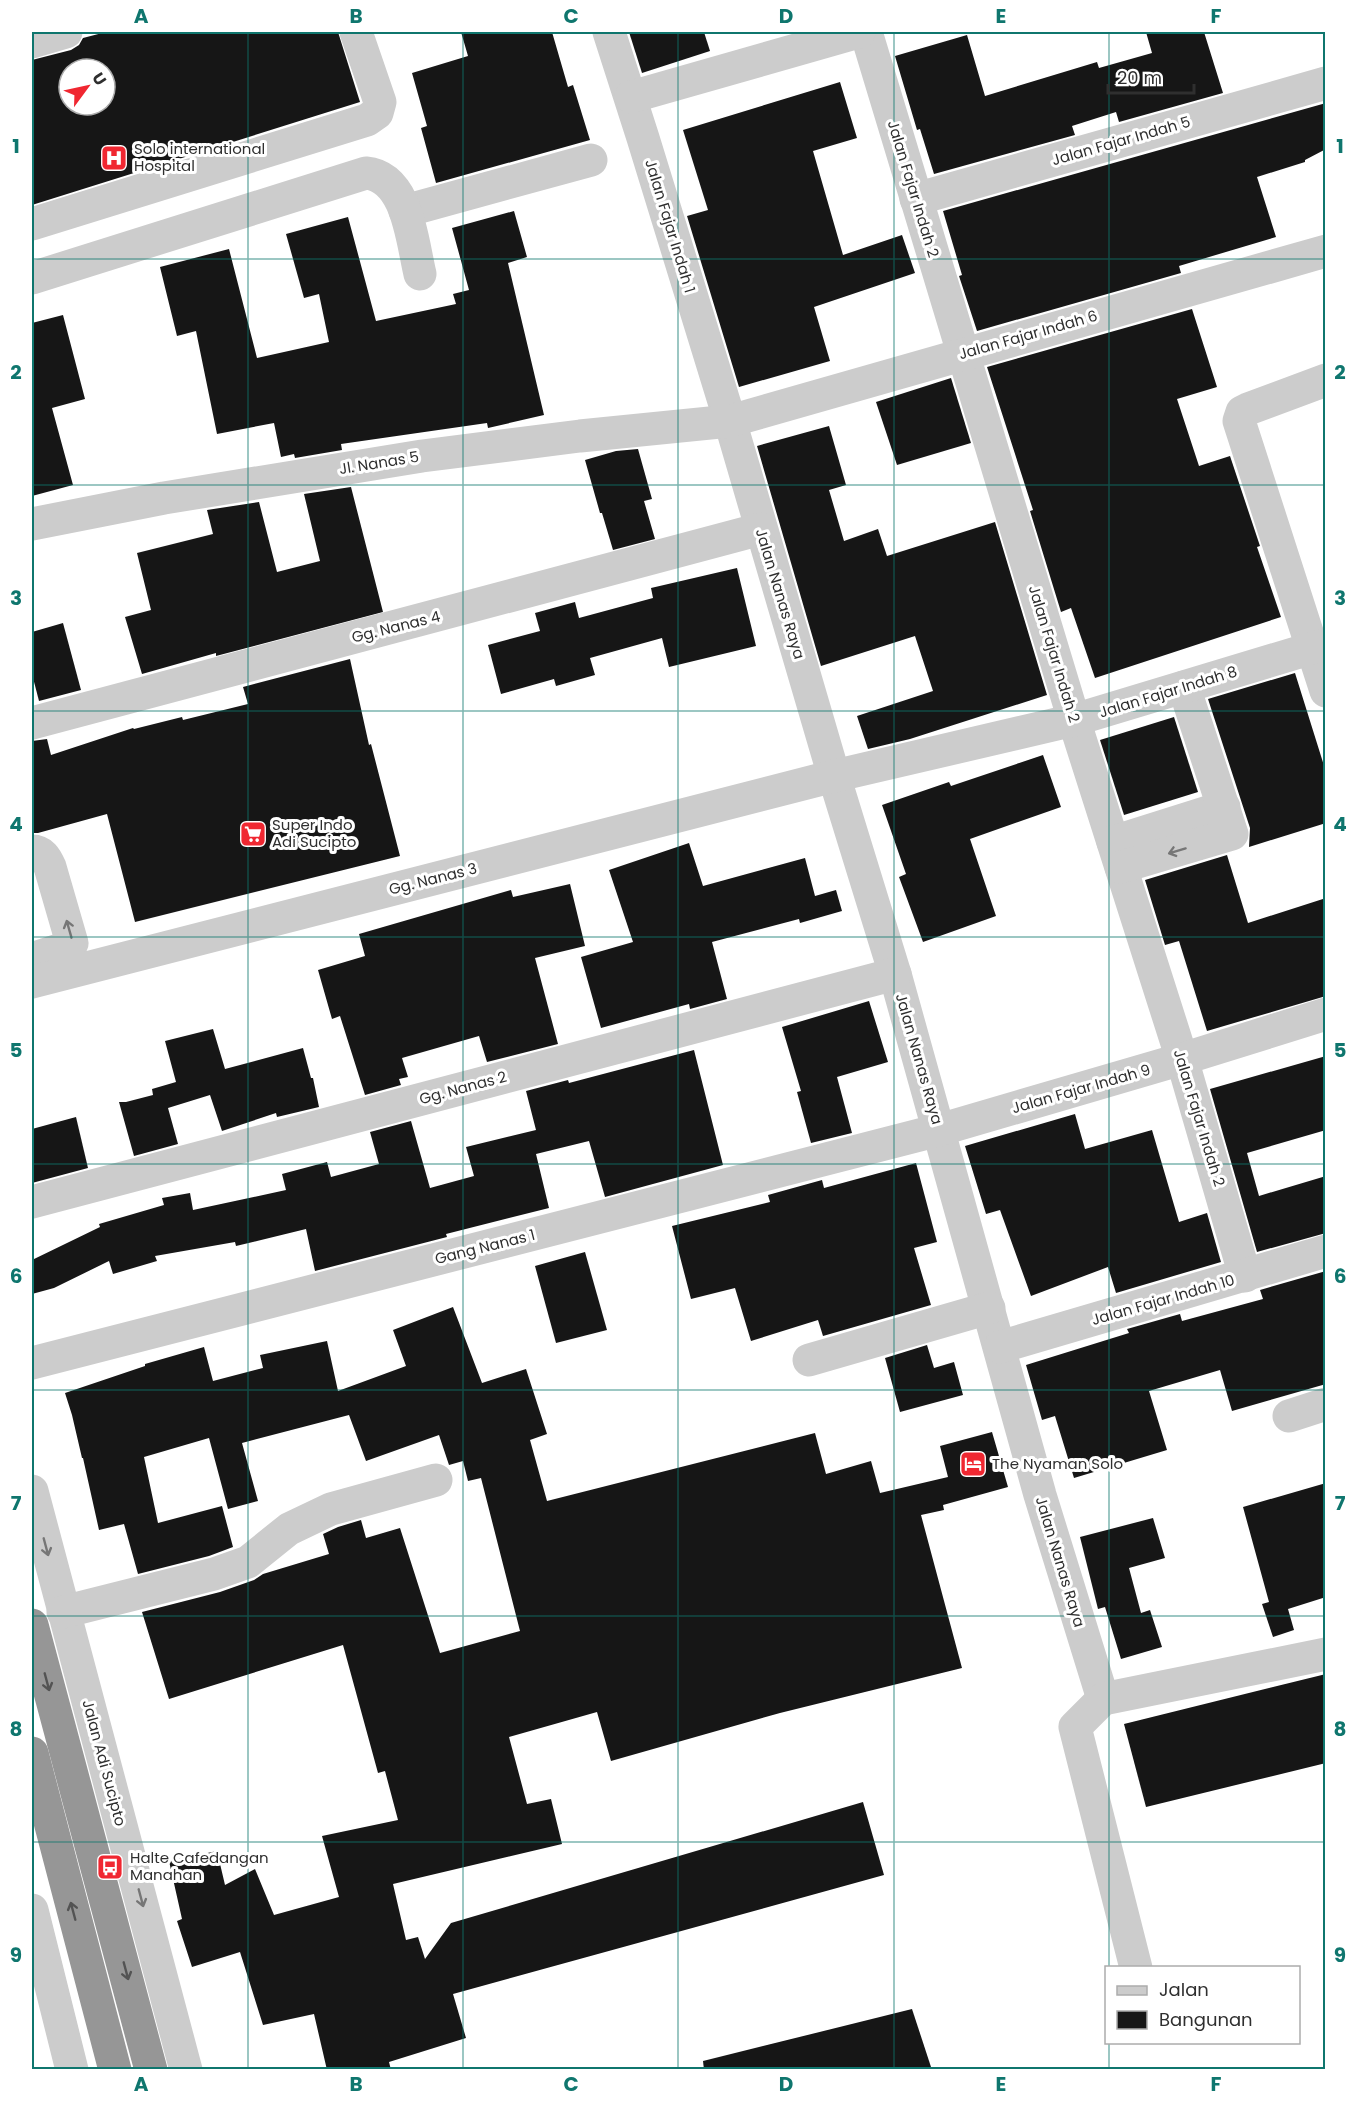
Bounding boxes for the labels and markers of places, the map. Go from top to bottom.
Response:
place label: Solo international Hospital [134,138,265,176]
hospital icon: Solo international Hospital [99,143,129,173]
place label: Super Indo Adi Sucipto [272,814,356,852]
supermarket icon: Super Indo Adi Sucipto [238,819,268,849]
hotel icon: The Nyaman Solo [958,1449,988,1479]
place label: The Nyaman Solo [992,1453,1123,1474]
place label: Halte Cafedangan Manahan [130,1847,269,1885]
bus stop icon: Halte Cafedangan Manahan [95,1852,125,1882]

